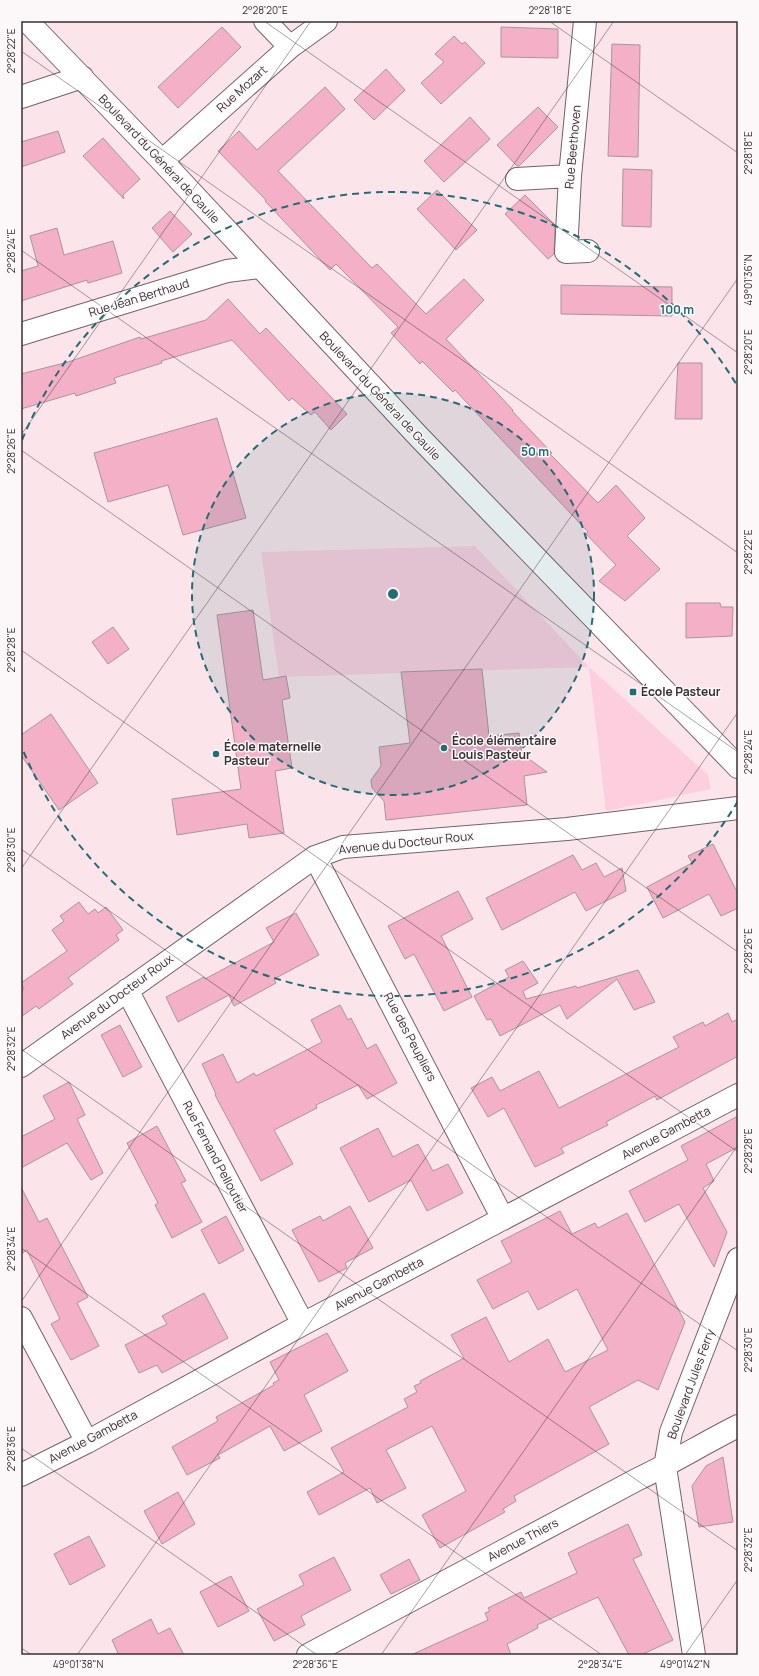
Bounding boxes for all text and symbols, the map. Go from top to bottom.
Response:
text: 2°28'20"E [242,3,288,17]
text: 2°28'18"E [528,3,572,17]
text: 2°28'22"E [4,28,18,73]
street label: Rue Mozart [213,61,271,116]
street label: Boulevard du Général de Gaulle [95,90,224,227]
street label: Rue Beethoven [560,104,585,190]
text: 2°28'18"E [741,131,755,175]
text: 2°28'24"E [4,228,18,273]
text: 49°01'36"N [741,254,755,306]
street label: Rue Jean Berthaud [86,274,191,321]
text: 100 m [660,301,694,318]
street label: Boulevard du Général de Gaulle [316,327,445,464]
text: 2°28'20"E [741,329,755,375]
text: 2°28'26"E [4,428,18,474]
text: 50 m [521,443,549,460]
text: 2°28'22"E [741,529,755,574]
centre of rings [386,587,400,601]
text: 2°28'28"E [4,627,18,672]
place label: École Pasteur [641,683,721,700]
marker: École Pasteur [628,687,638,697]
text: 2°28'24"E [741,729,755,774]
place label: École élémentaire Louis Pasteur [452,732,556,763]
place label: École maternelle Pasteur [224,738,321,769]
marker: École élémentaire Louis Pasteur [439,743,449,753]
marker: École maternelle Pasteur [211,749,221,759]
text: 2°28'30"E [4,827,18,873]
street label: Avenue du Docteur Roux [338,827,475,858]
text: 2°28'26"E [741,928,755,974]
street label: Avenue du Docteur Roux [57,950,177,1043]
street label: Rue des Peupliers [380,989,441,1084]
text: 2°28'32"E [4,1026,18,1071]
street label: Rue Fernand Pelloutier [179,1098,253,1216]
street label: Avenue Gambetta [618,1102,713,1163]
text: 2°28'28"E [741,1128,755,1173]
text: 2°28'34"E [4,1226,18,1271]
street label: Avenue Gambetta [331,1253,426,1314]
street label: Boulevard Jules Ferry [663,1326,719,1441]
text: 2°28'30"E [741,1327,755,1373]
street label: Avenue Gambetta [45,1406,140,1467]
text: 2°28'36"E [4,1426,18,1472]
street label: Avenue Thiers [484,1514,561,1565]
text: 2°28'32"E [741,1527,755,1572]
text: 49°01'38"N [53,1657,104,1671]
text: 2°28'36"E [292,1657,338,1671]
text: 2°28'34"E [578,1657,623,1671]
text: 49°01'42"N [660,1657,710,1671]

